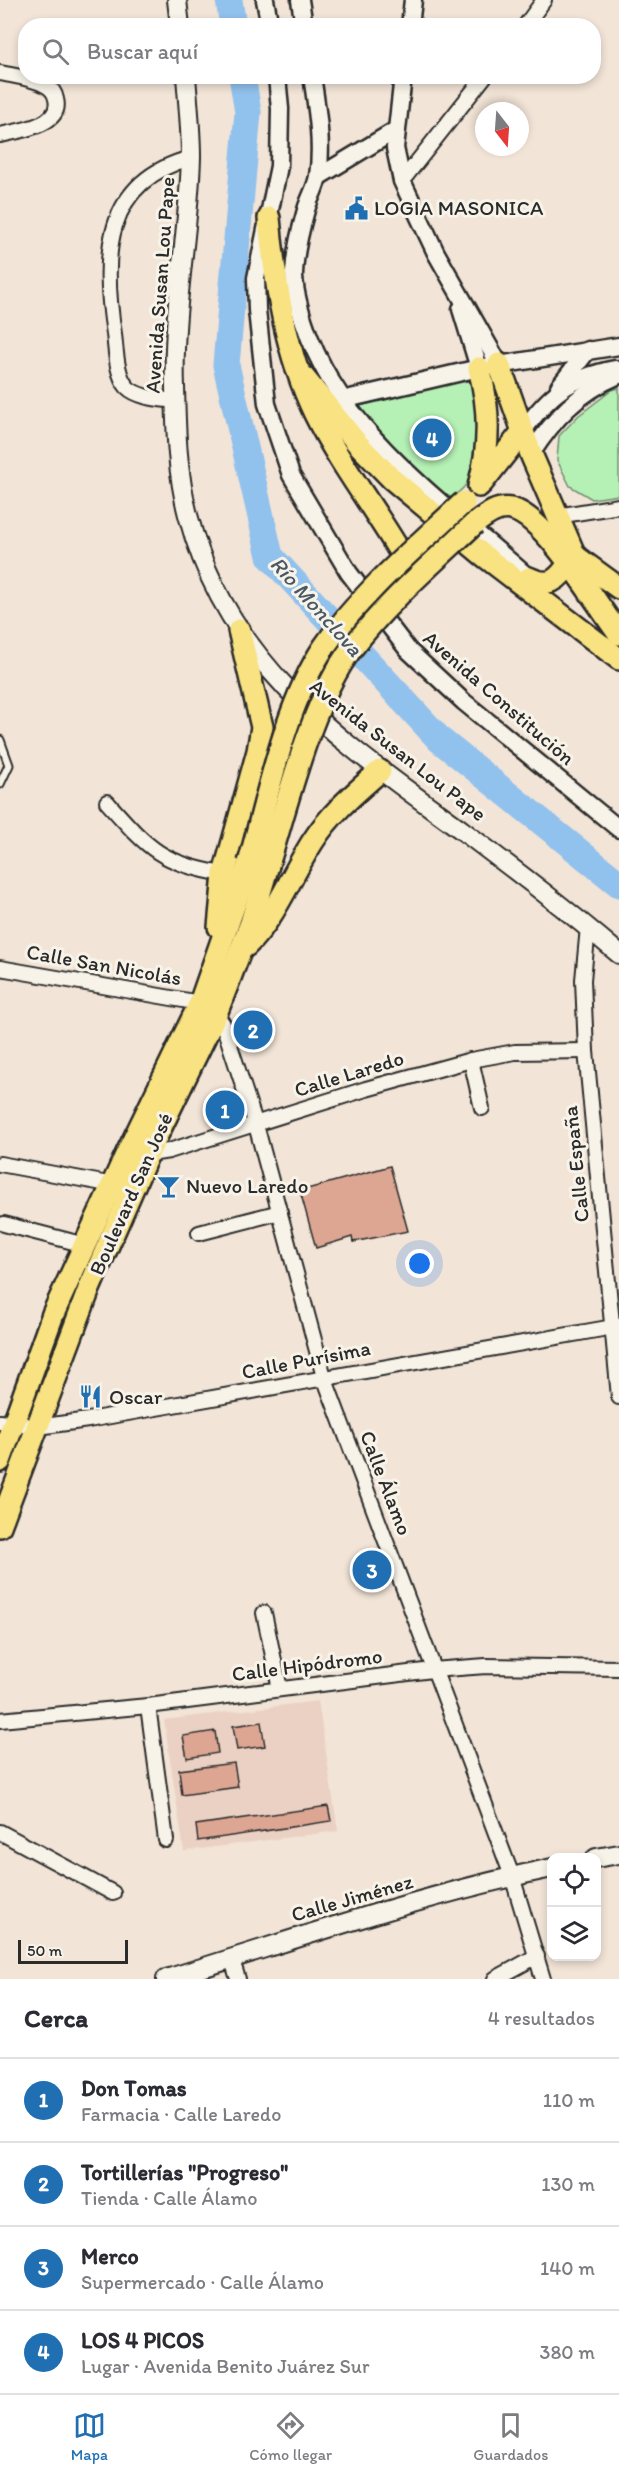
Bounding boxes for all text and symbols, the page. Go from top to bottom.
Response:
search box [18,18,601,84]
icon: search [39,35,72,68]
text: Buscar aquí [87,38,198,65]
north arrow [475,102,529,156]
street label: Avenida Susan Lou Pape [139,176,180,394]
public building icon: LOGIA MASONICA [343,195,369,221]
place label: LOGIA MASONICA [374,195,544,220]
pin: 4 [412,416,452,460]
water label: Río Monclova [265,551,369,662]
street label: Avenida Constitución [419,625,580,770]
street label: Avenida Susan Lou Pape [305,673,491,826]
street label: Calle San Nicolás [25,939,183,990]
pin: 2 [234,1008,272,1052]
street label: Calle Laredo [291,1045,407,1102]
pin: 1 [206,1088,244,1132]
street label: Calle España [557,1105,594,1223]
street label: Boulevard San José [84,1109,178,1279]
bar icon: Nuevo Laredo [155,1173,181,1199]
place label: Nuevo Laredo [186,1173,308,1198]
your location [405,1249,434,1278]
street label: Calle Purísima [240,1335,372,1384]
restaurant icon: Oscar [78,1384,104,1410]
place label: Oscar [109,1384,163,1409]
street label: Calle Álamo [355,1427,418,1538]
pin: 3 [352,1548,392,1592]
street label: Calle Hipódromo [230,1643,384,1686]
map controls [547,1853,601,1961]
button: locate [547,1853,601,1907]
street label: Calle Jiménez [288,1868,416,1927]
button: layers [547,1907,601,1961]
scale bar [18,1937,128,1964]
text: 50 m [27,1941,62,1960]
text: Cerca [24,2002,88,2034]
text: 4 resultados [488,2006,595,2030]
text: Don Tomas [81,2075,187,2102]
text: 1 [39,2088,48,2112]
text: 110 m [543,2088,595,2112]
text: Farmacia · Calle Laredo [81,2102,281,2126]
text: Tortillerías "Progreso" [81,2159,288,2186]
text: 2 [38,2172,49,2196]
text: 130 m [541,2172,595,2196]
text: Tienda · Calle Álamo [81,2186,257,2210]
text: Merco [81,2243,139,2270]
text: 3 [38,2256,49,2280]
text: 140 m [540,2256,595,2280]
text: Supermercado · Calle Álamo [81,2270,324,2294]
text: LOS 4 PICOS [81,2327,204,2354]
text: 4 [37,2340,50,2364]
text: 380 m [540,2340,595,2364]
text: Lugar · Avenida Benito Juárez Sur [81,2354,370,2378]
tab: Mapa [71,2409,108,2464]
tab: Cómo llegar [249,2409,332,2464]
tab: Guardados [473,2409,548,2464]

